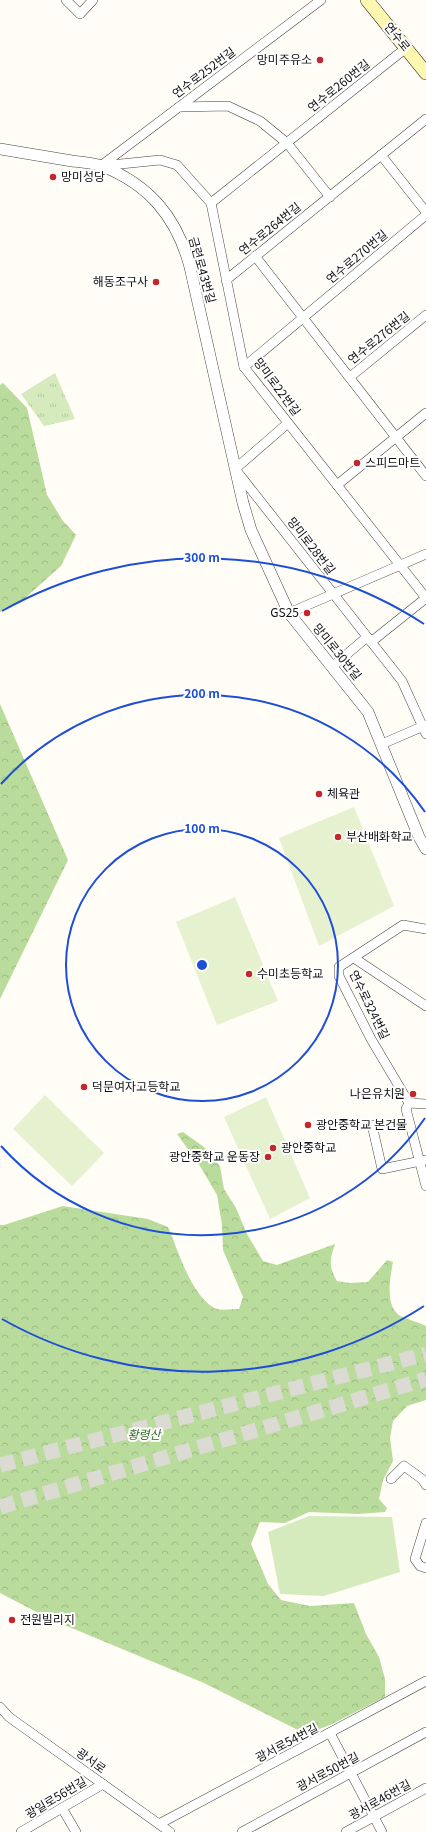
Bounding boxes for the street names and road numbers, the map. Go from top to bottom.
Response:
street label: 연수로 [381,18,415,54]
street label: 연수로252번길 [168,42,238,101]
street label: 연수로260번길 [303,55,373,115]
street label: 연수로264번길 [234,198,304,258]
street label: 연수로270번길 [322,225,390,287]
street label: 금련로43번길 [186,234,221,305]
street label: 연수로276번길 [343,307,413,367]
street label: 망미로22번길 [251,354,306,419]
street label: 망미로28번길 [284,513,340,577]
street label: 망미로30번길 [310,619,366,683]
street label: 연수로324번길 [346,967,394,1042]
street label: 광서로54번길 [252,1718,321,1765]
street label: 광서로 [73,1743,110,1776]
street label: 광서로50번길 [293,1747,362,1794]
street label: 광일로56번길 [21,1772,89,1822]
street label: 광서로46번길 [345,1775,413,1823]

